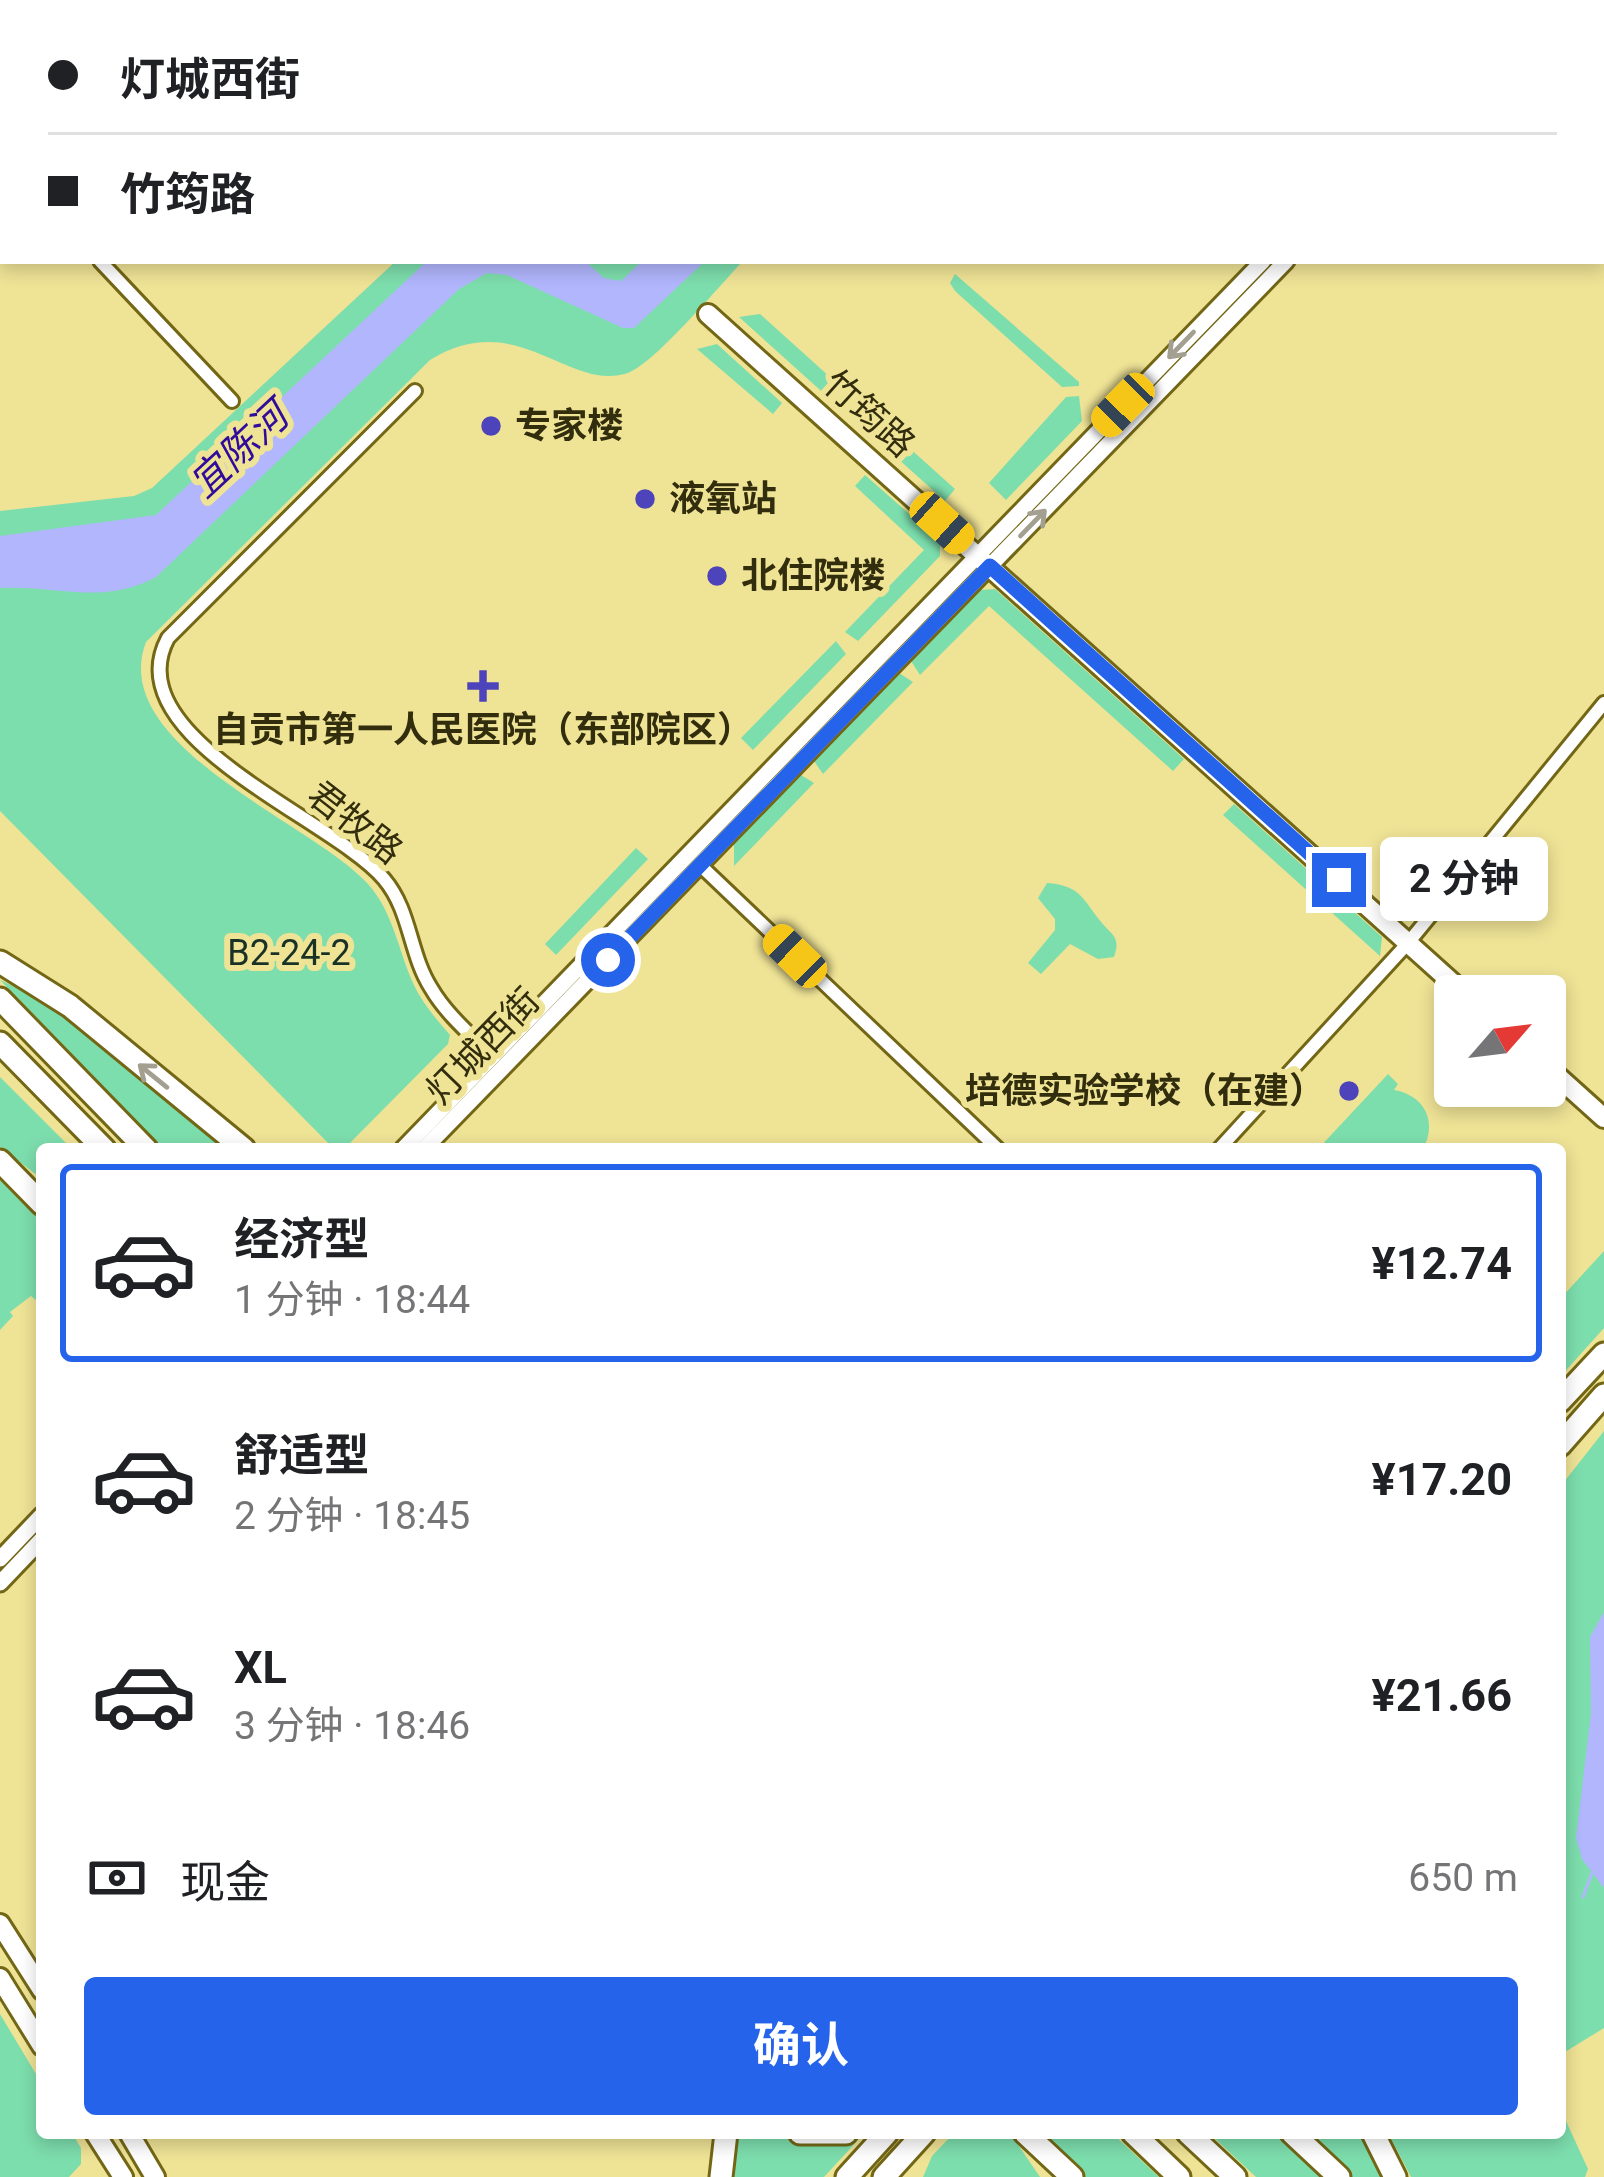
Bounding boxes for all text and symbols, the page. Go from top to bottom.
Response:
text: 灯城西街 [120,53,300,106]
text: 竹筠路 [120,168,255,221]
one-way arrow [1168,330,1196,359]
street label: 竹筠路 [815,362,923,466]
car [1085,367,1161,443]
water label: 宜陈河 [181,389,303,507]
place label: 专家楼 [515,405,623,447]
marker: 专家楼 [478,413,504,439]
place label: 液氧站 [669,478,777,520]
marker: 液氧站 [632,486,658,512]
car [903,486,981,560]
one-way arrow [1018,508,1046,538]
place label: 北住院楼 [741,555,885,597]
marker: 北住院楼 [704,563,730,589]
marker: 自贡市第一人民医院（东部院区） [467,670,499,702]
place label: 自贡市第一人民医院（东部院区） [213,709,753,751]
street label: 君牧路 [300,773,410,873]
callout: 2 分钟 [1381,838,1549,922]
route end [1312,853,1366,907]
text: 2 分钟 [1409,856,1519,902]
car [757,918,833,994]
park label: B2-24-2 [227,932,351,974]
route start [581,933,635,987]
north arrow [1434,975,1566,1107]
map controls [1434,975,1566,1107]
street label: 灯城西街 [418,980,548,1112]
one-way arrow [137,1064,169,1090]
place label: 培德实验学校（在建） [965,1070,1325,1112]
marker: 培德实验学校（在建） [1336,1078,1362,1104]
icon: car [90,1209,198,1317]
text: 经济型 [234,1213,369,1266]
text: ¥12.74 [1372,1237,1512,1290]
text: 1 分钟 · 18:44 [234,1277,470,1323]
icon: car [90,1425,198,1533]
text: 舒适型 [234,1429,369,1482]
text: ¥17.20 [1372,1453,1512,1506]
text: 2 分钟 · 18:45 [234,1493,470,1539]
icon: car [90,1641,198,1749]
text: XL [234,1641,287,1694]
text: ¥21.66 [1372,1669,1512,1722]
text: 3 分钟 · 18:46 [234,1703,470,1749]
icon: cash [84,1845,150,1911]
text: 650 m [1408,1855,1518,1901]
text: 现金 [180,1856,270,1909]
button: 确认 [84,1977,1518,2115]

